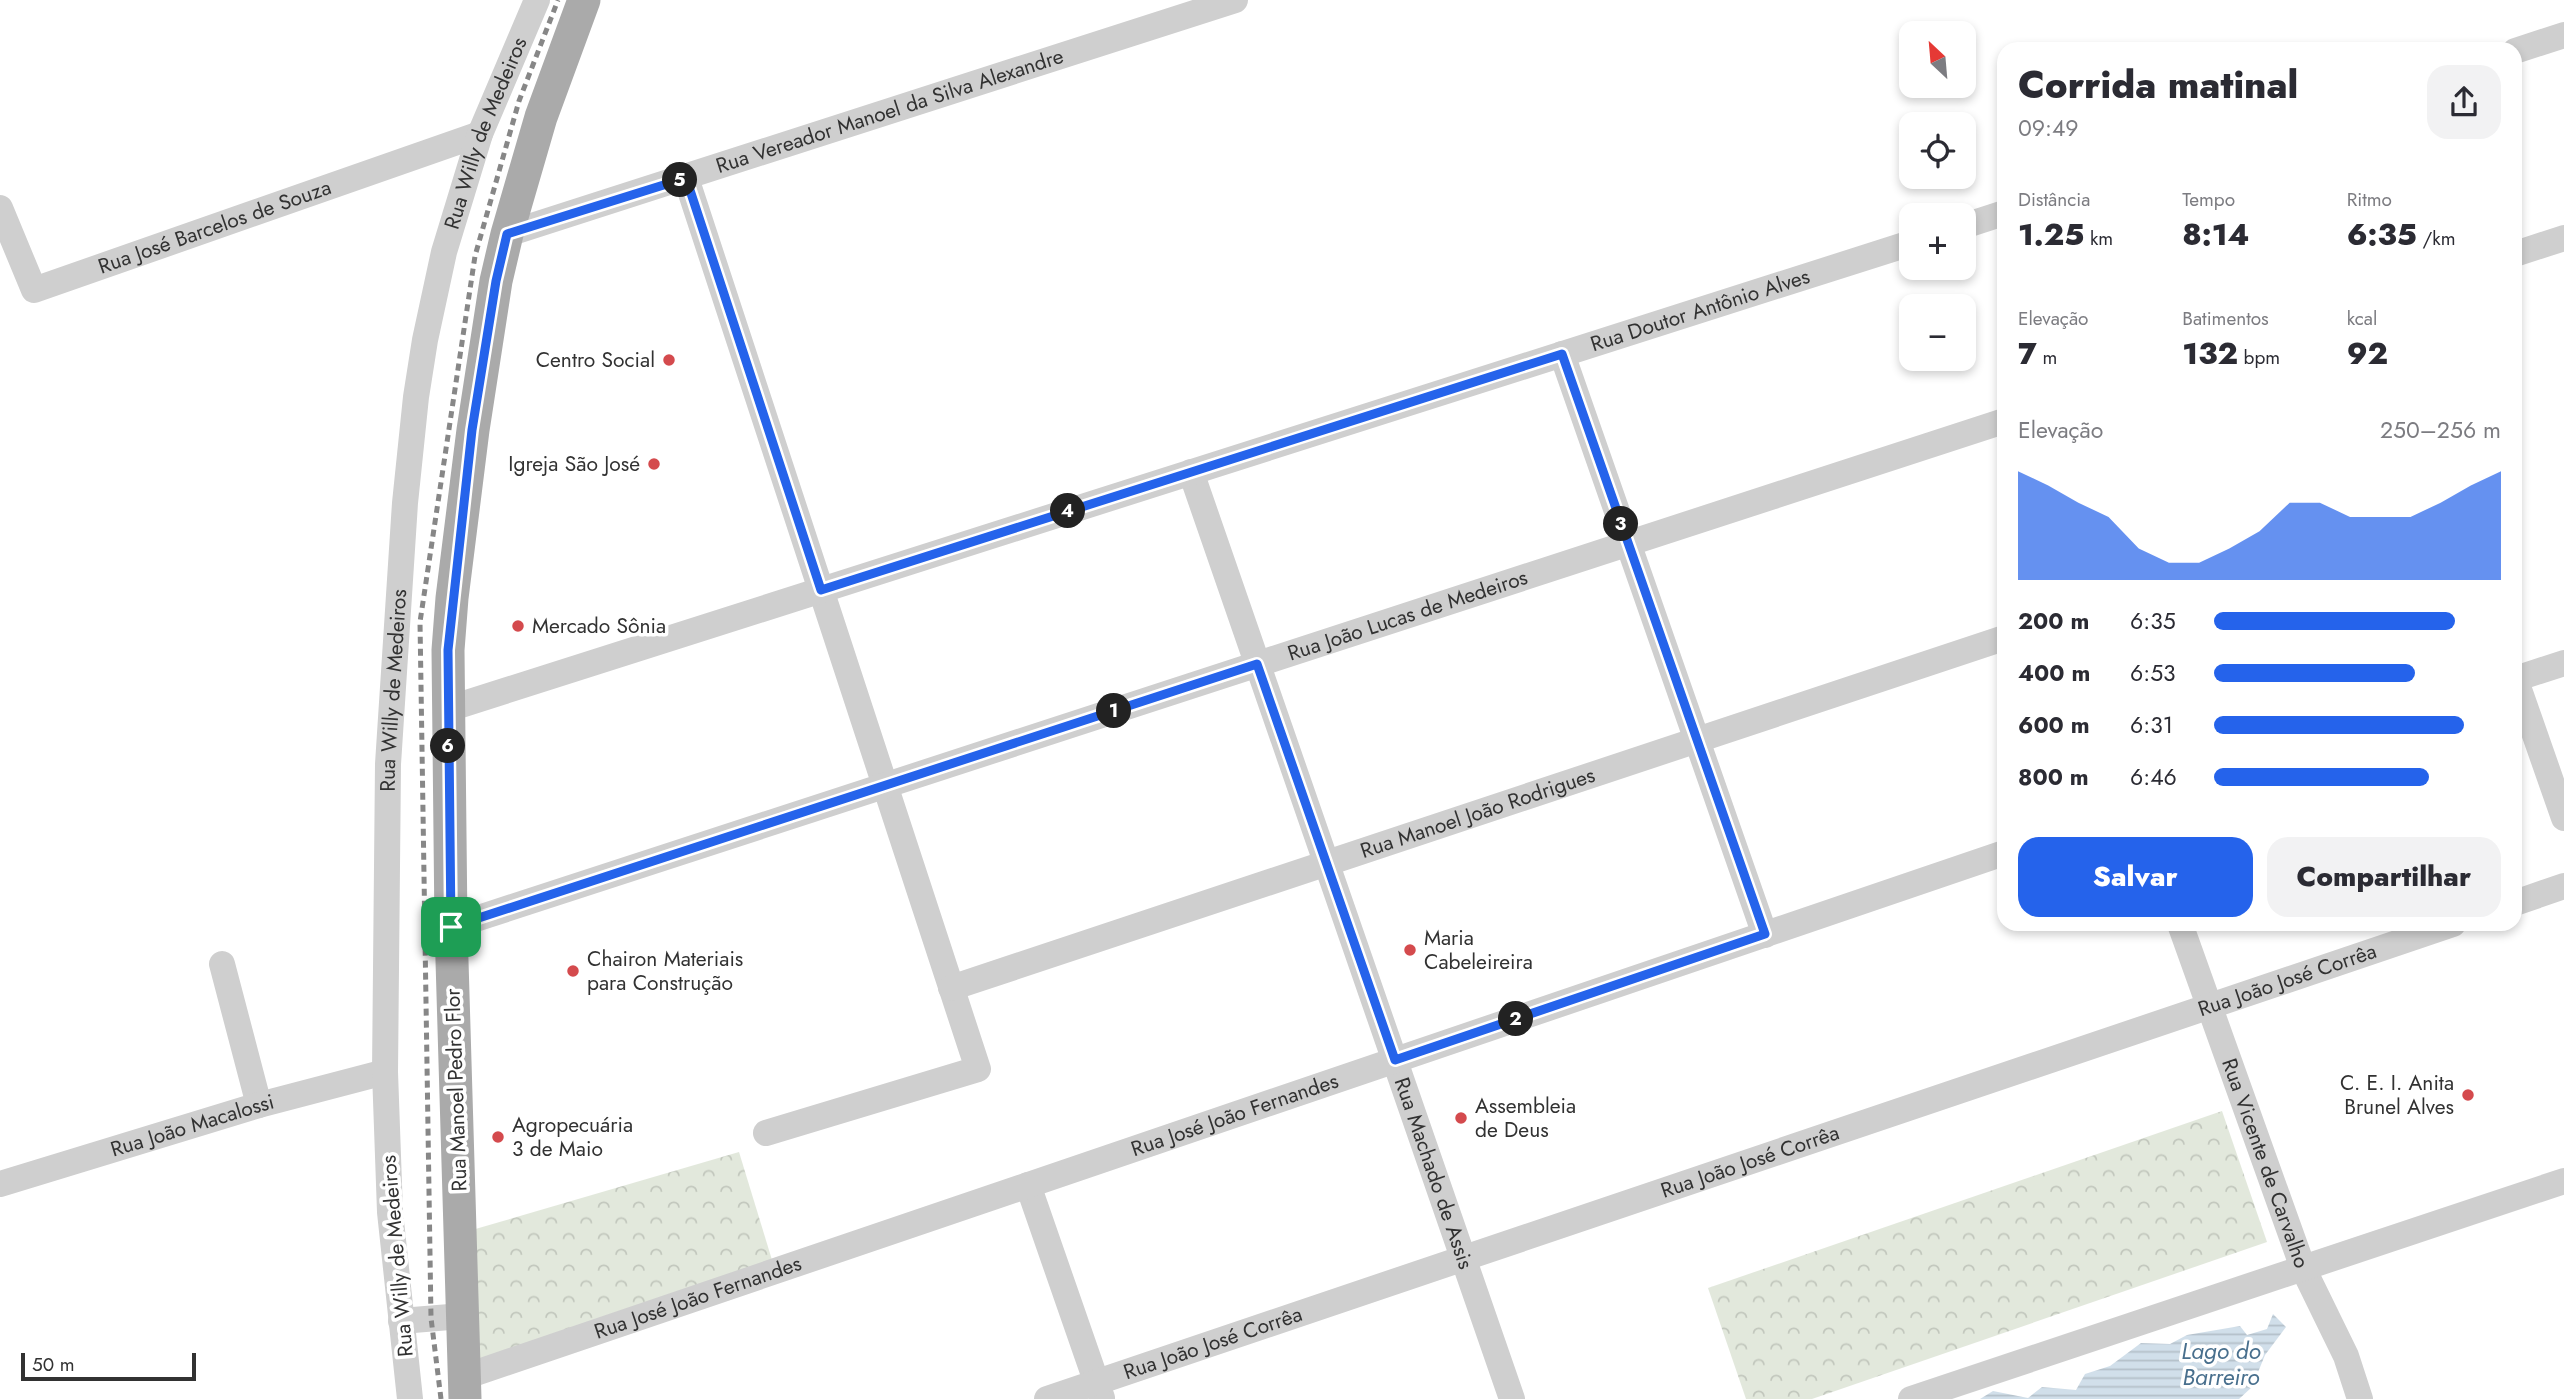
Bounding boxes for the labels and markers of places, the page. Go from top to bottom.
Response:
pin: 5 [662,162,698,198]
place label: Centro Social [536,345,655,375]
marker: Centro Social [661,352,677,368]
place label: Igreja São José [508,449,640,479]
marker: Igreja São José [646,456,662,472]
pin: 4 [1050,494,1086,528]
pin: 3 [1604,506,1638,542]
place label: Mercado Sônia [532,611,666,641]
marker: Mercado Sônia [510,618,526,634]
pin: 1 [1096,694,1132,728]
pin: 6 [430,728,466,764]
pin [421,897,481,957]
place label: Maria Cabeleireira [1424,923,1533,977]
marker: Maria Cabeleireira [1402,942,1418,958]
place label: Chairon Materiais para Construção [587,944,743,998]
marker: Chairon Materiais para Construção [565,963,581,979]
pin: 2 [1498,1002,1534,1036]
place label: C. E. I. Anita Brunel Alves [2340,1068,2454,1122]
marker: C. E. I. Anita Brunel Alves [2460,1087,2476,1103]
place label: Assembleia de Deus [1475,1091,1576,1145]
place label: Agropecuária 3 de Maio [512,1110,633,1164]
marker: Assembleia de Deus [1453,1110,1469,1126]
marker: Agropecuária 3 de Maio [490,1129,506,1145]

